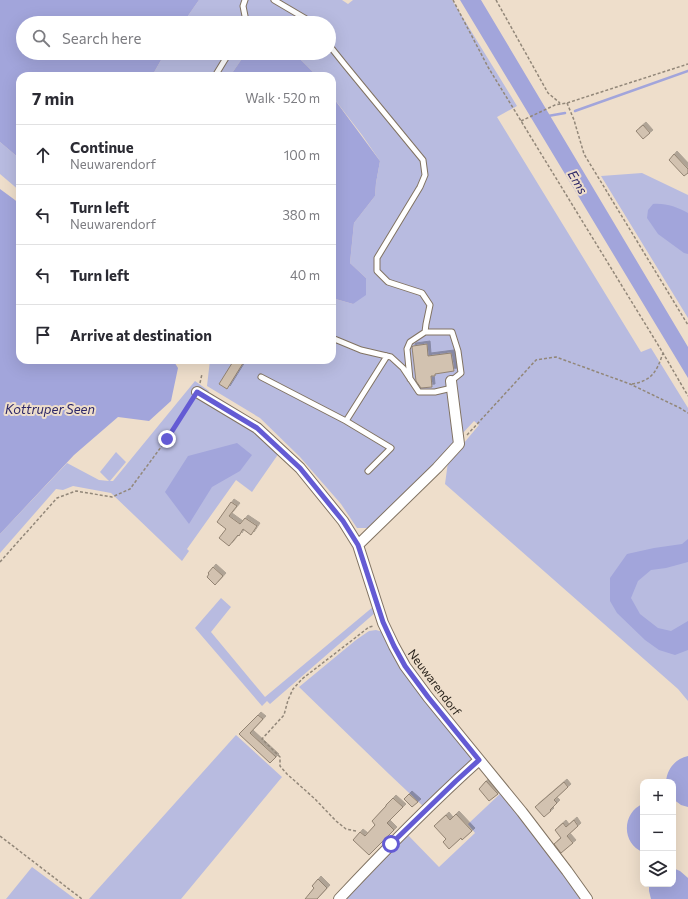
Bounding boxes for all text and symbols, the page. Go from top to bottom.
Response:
search box [16,16,336,60]
icon: search [30,27,52,49]
text: Search here [62,29,141,47]
text: 7 min [32,88,74,109]
text: Walk · 520 m [245,90,320,106]
text: Continue [70,138,134,156]
icon: ahead [32,144,54,166]
text: 100 m [284,147,320,163]
text: Neuwarendorf [70,156,156,172]
water label: Ems [565,167,591,197]
text: Turn left [70,198,129,216]
icon: left [32,204,54,226]
text: 380 m [282,207,320,223]
text: Neuwarendorf [70,216,156,232]
icon: left [32,264,54,286]
text: Turn left [70,266,129,284]
text: 40 m [290,267,320,283]
icon: arrive [32,324,54,346]
text: Arrive at destination [70,326,212,344]
water label: Kottruper Seen [5,401,95,417]
route end [158,430,176,448]
street label: Neuwarendorf [406,646,465,718]
map controls [640,779,676,887]
button: + [640,779,676,815]
button: − [640,815,676,851]
route start [382,835,400,853]
button: layers [640,851,676,887]

